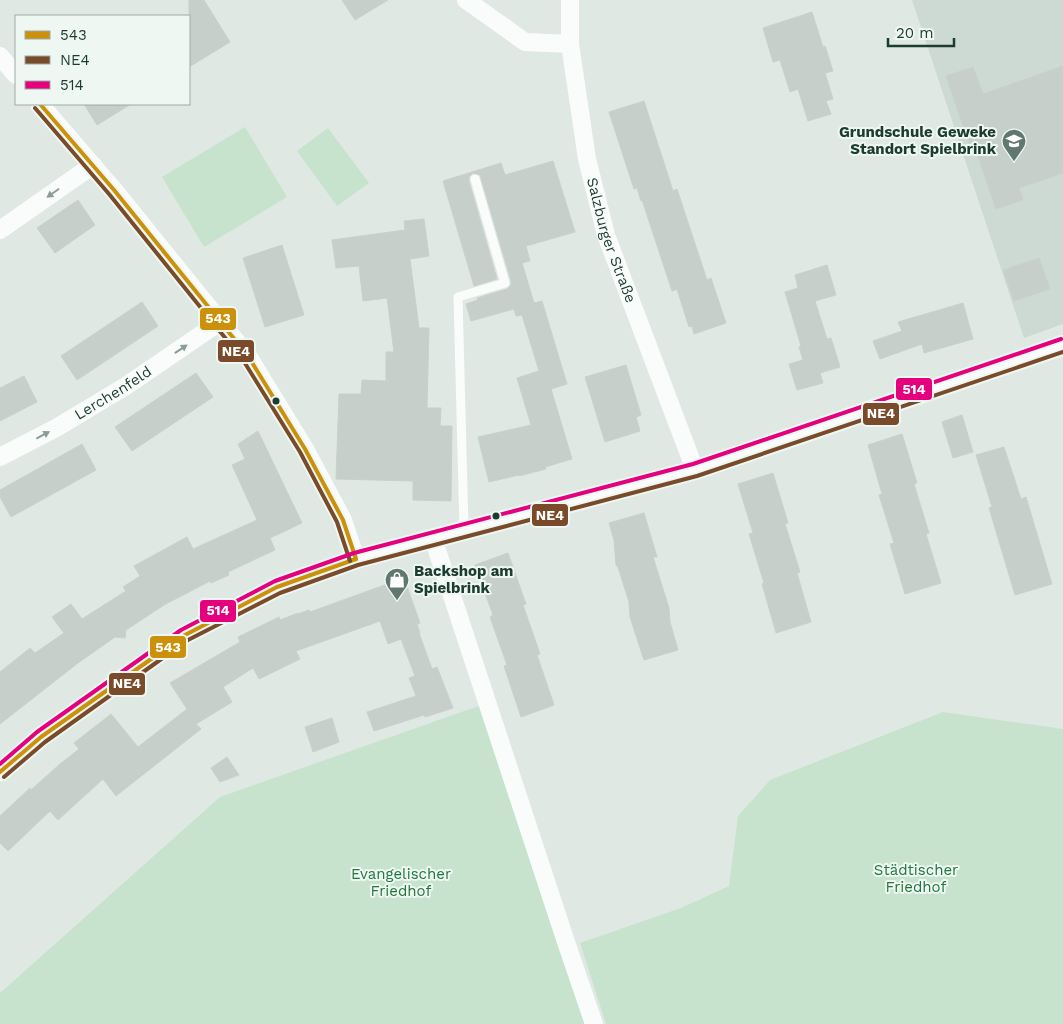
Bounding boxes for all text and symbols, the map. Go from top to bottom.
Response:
legend [15,15,190,105]
scale bar [888,15,954,47]
text: 20 m [896,24,934,42]
text: 543 [60,26,87,44]
text: NE4 [60,51,90,69]
text: 514 [60,76,84,94]
place label: Grundschule Geweke Standort Spielbrink [839,123,997,158]
school or university icon: Grundschule Geweke Standort Spielbrink [1001,128,1027,162]
street label: Salzburger Straße [583,176,640,305]
one-way arrow [46,188,60,198]
line badge: 543 [199,307,237,331]
text: 543 [205,310,231,326]
line badge: NE4 [217,339,255,363]
text: NE4 [222,343,250,359]
one-way arrow [174,344,188,354]
street label: Lerchenfeld [71,362,155,424]
line badge: 514 [895,377,933,401]
text: 514 [902,381,926,397]
unlabelled marker [271,396,281,406]
line badge: NE4 [862,402,900,426]
text: NE4 [867,405,895,421]
one-way arrow [36,431,50,439]
line badge: NE4 [531,503,569,527]
text: NE4 [536,507,564,523]
unlabelled marker [491,511,501,521]
place label: Backshop am Spielbrink [414,562,513,597]
shop icon: Backshop am Spielbrink [384,567,410,601]
line badge: 514 [199,599,237,623]
text: 514 [206,602,230,618]
line badge: 543 [149,635,187,659]
text: 543 [155,639,181,655]
line badge: NE4 [108,672,146,696]
text: NE4 [113,675,141,691]
park label: Städtischer Friedhof [874,861,958,896]
park label: Evangelischer Friedhof [351,865,451,900]

